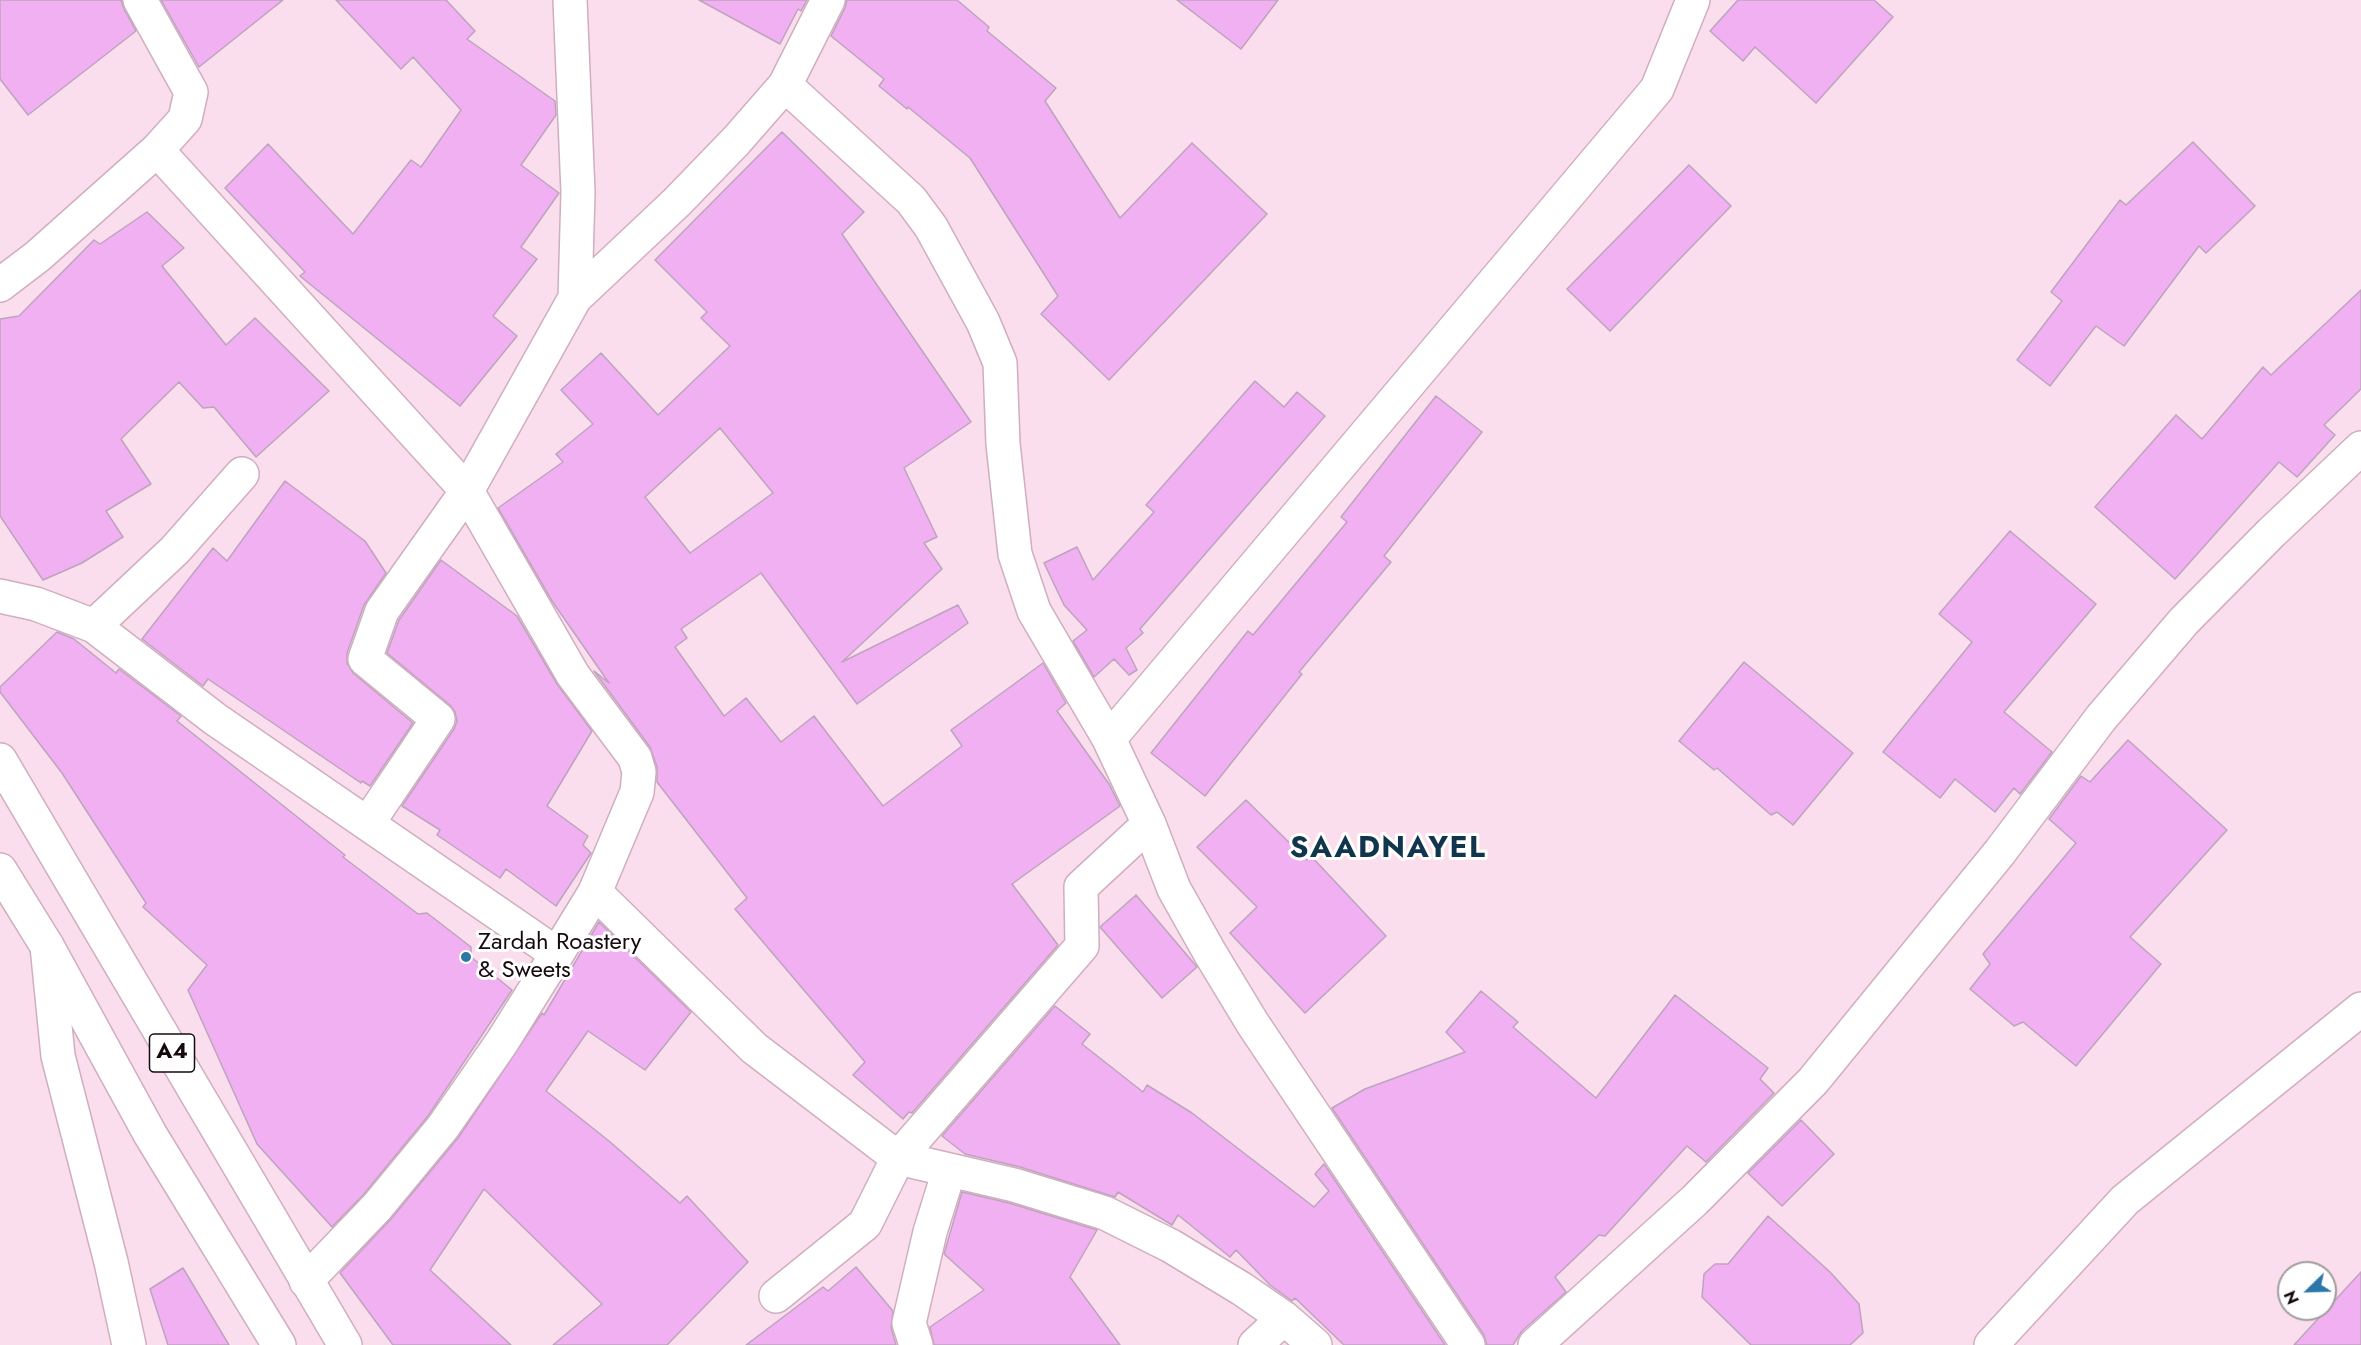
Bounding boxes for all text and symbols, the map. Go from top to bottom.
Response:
district label: SAADNAYEL [1290,832,1486,868]
place label: Zardah Roastery & Sweets [478,929,641,985]
marker: Zardah Roastery & Sweets [459,950,473,964]
road number: A4 [150,1034,195,1072]
north arrow [2277,1261,2337,1321]
text: N [2279,1287,2305,1308]

